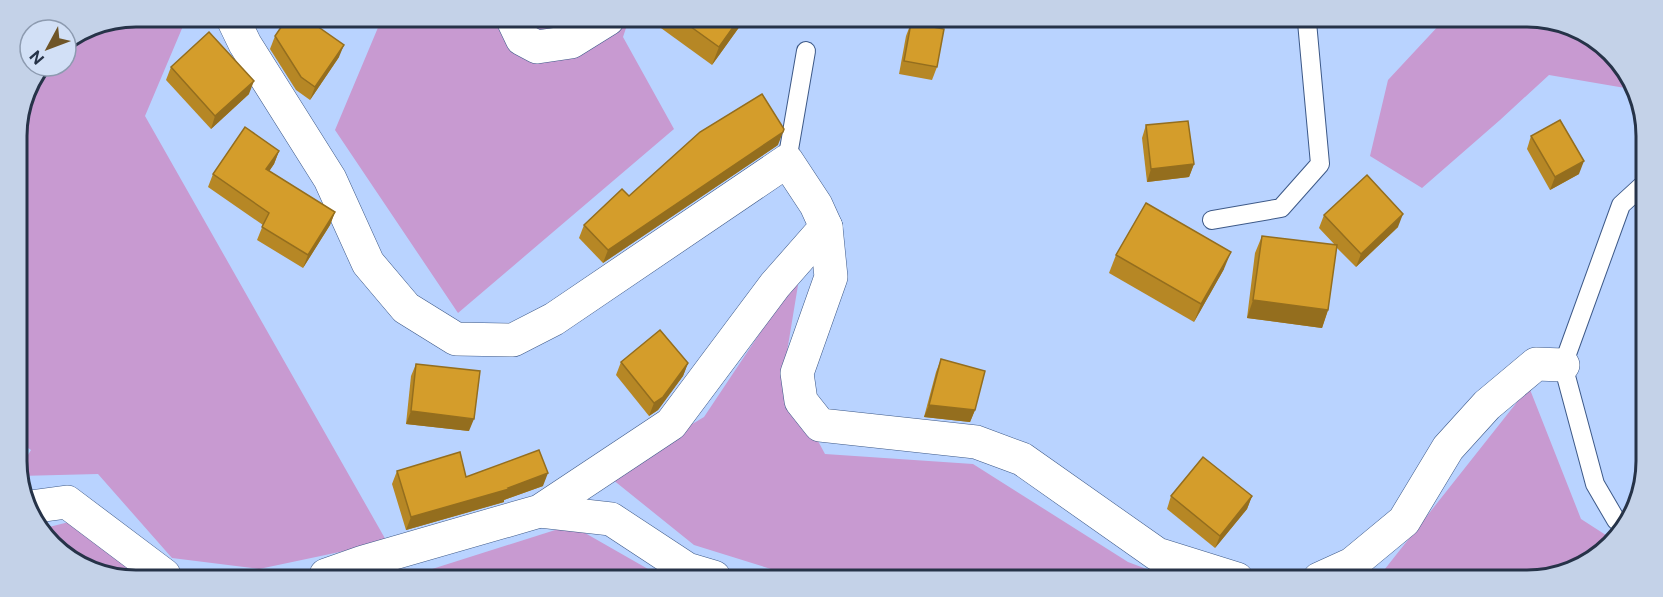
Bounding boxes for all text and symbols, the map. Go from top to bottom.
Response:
north arrow [18,18,78,78]
text: N [26,47,48,68]

